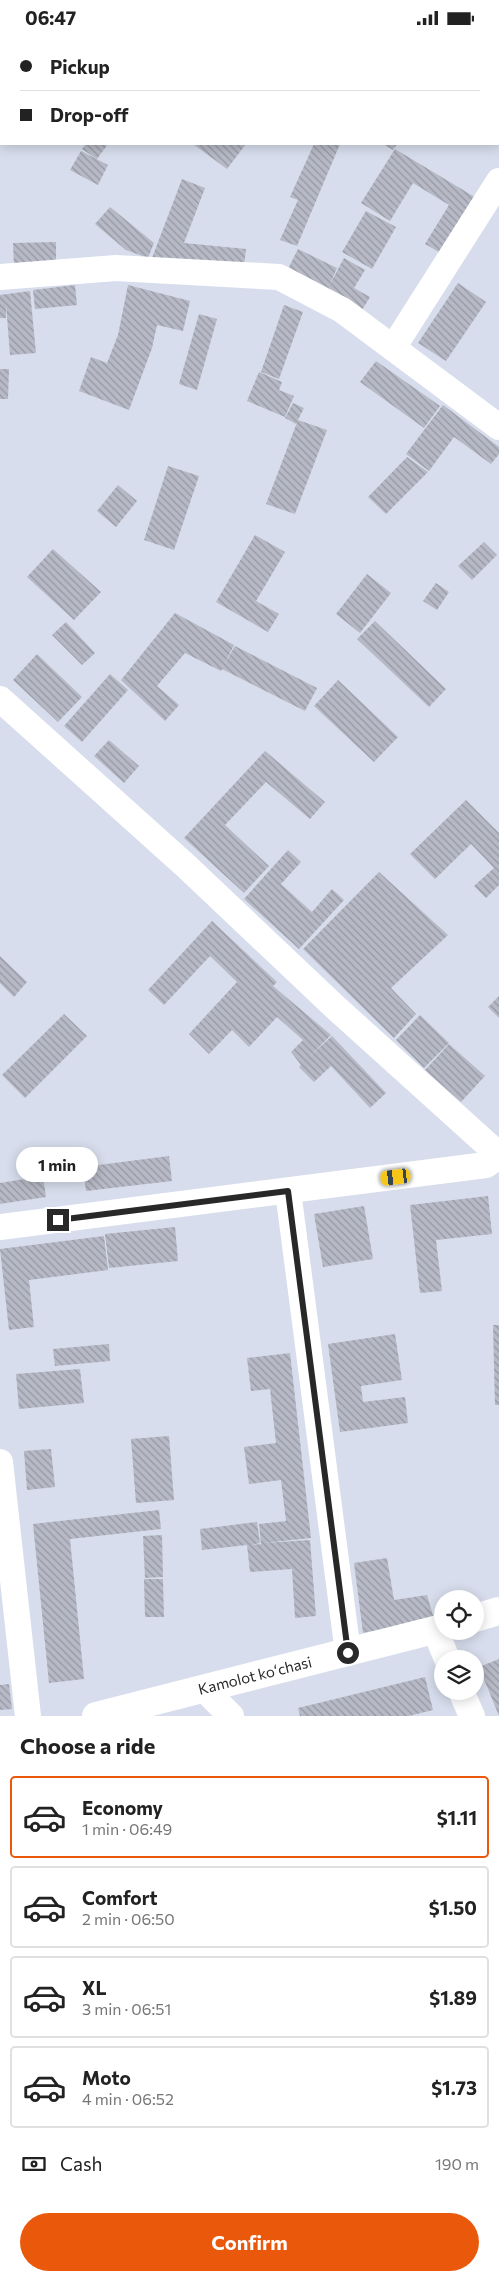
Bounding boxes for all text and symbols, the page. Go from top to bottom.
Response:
text: 06:47 [25,6,76,29]
text: Pickup [50,55,110,78]
text: Drop-off [50,103,129,126]
callout: 1 min [17,1147,99,1183]
text: 1 min [38,1155,76,1174]
car [380,1168,411,1186]
route end [47,1209,69,1231]
map controls [434,1590,484,1700]
button: locate [434,1590,484,1640]
route start [337,1642,359,1664]
button: layers [434,1650,484,1700]
street label: Kamolot koʻchasi [196,1652,313,1698]
text: Choose a ride [20,1732,155,1759]
icon: car [22,1795,67,1840]
text: Economy [82,1796,163,1819]
text: $1.11 [437,1806,477,1829]
text: 1 min · 06:49 [82,1819,172,1838]
icon: car [22,1885,67,1930]
text: Comfort [82,1886,158,1909]
text: $1.50 [429,1896,477,1919]
text: 2 min · 06:50 [82,1909,175,1928]
icon: car [22,1975,67,2020]
text: XL [82,1976,107,1999]
text: $1.89 [429,1986,477,2009]
text: 3 min · 06:51 [82,1999,171,2018]
icon: car [22,2065,67,2110]
text: Moto [82,2066,131,2089]
text: $1.73 [431,2076,477,2099]
text: 4 min · 06:52 [82,2089,174,2108]
icon: cash [20,2150,48,2178]
text: Cash [60,2152,102,2175]
text: 190 m [435,2154,479,2173]
button: Confirm [20,2213,479,2271]

